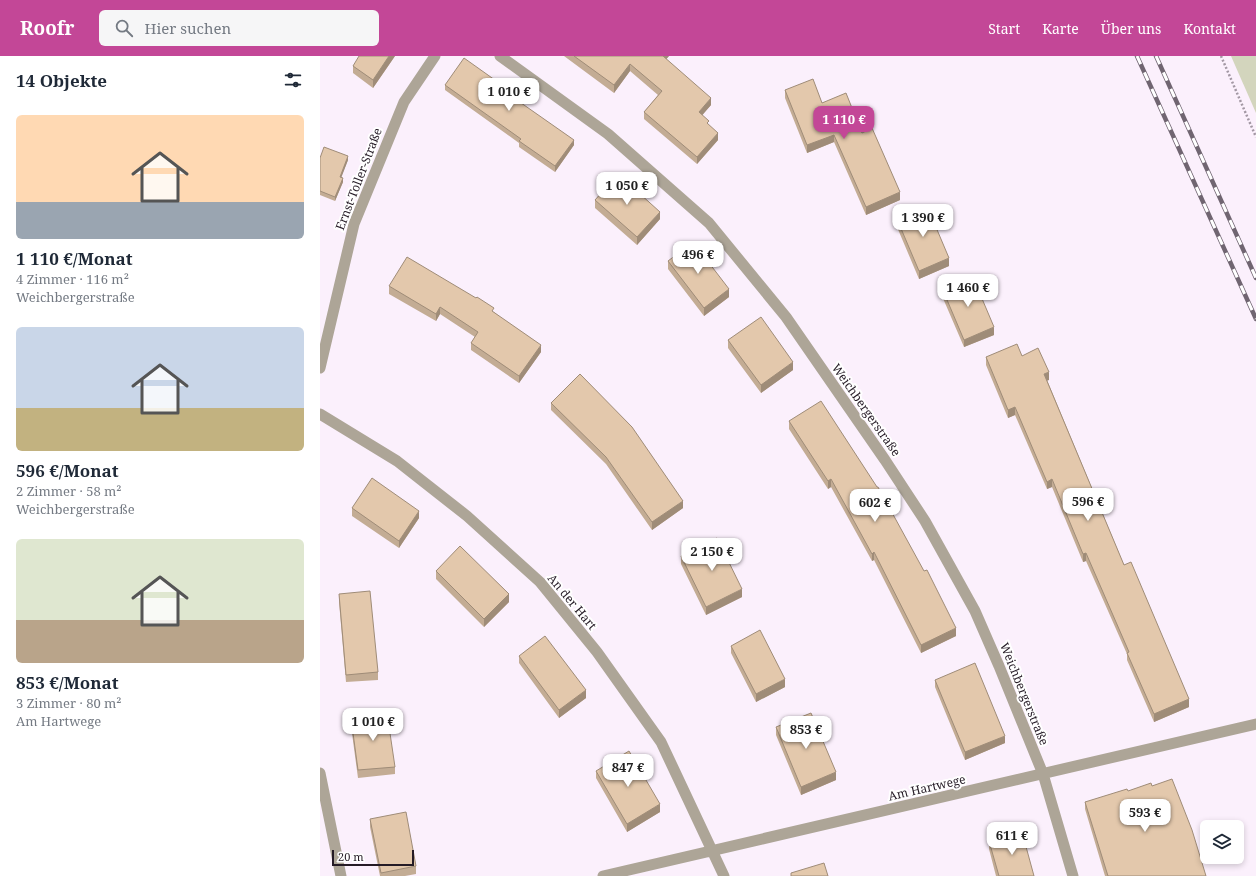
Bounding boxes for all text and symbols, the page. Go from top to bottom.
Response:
search box [99,10,379,46]
text: Roofr [20,15,75,41]
icon: search [113,17,135,39]
text: Hier suchen [145,18,231,38]
text: Start [988,19,1020,38]
text: Karte [1042,19,1079,38]
text: Über uns [1101,19,1161,38]
text: Kontakt [1183,19,1236,38]
text: 14 Objekte [16,69,107,92]
icon: filters [282,69,304,91]
pin: 1 010 € [472,78,546,112]
text: 1 010 € [487,82,531,100]
pin: 1 110 € [807,106,881,140]
text: 1 110 € [822,110,866,128]
street label: Ernst-Toller-Straße [331,125,386,232]
icon: home [124,141,196,213]
pin: 1 050 € [590,172,664,206]
text: 1 050 € [605,176,649,194]
pin: 1 390 € [886,204,960,238]
text: 1 390 € [901,208,945,226]
pin: 496 € [670,241,726,275]
text: 496 € [682,245,714,263]
text: 1 110 €/Monat [16,247,133,270]
text: 4 Zimmer · 116 m² [16,270,129,288]
pin: 1 460 € [931,274,1005,308]
text: 1 460 € [946,278,990,296]
text: Weichbergerstraße [16,288,135,306]
icon: home [124,353,196,425]
street label: Weichbergerstraße [828,360,905,459]
text: 596 €/Monat [16,459,119,482]
text: 2 Zimmer · 58 m² [16,482,122,500]
pin: 596 € [1060,488,1116,522]
pin: 602 € [847,489,903,523]
text: 596 € [1072,492,1104,510]
text: 602 € [859,493,891,511]
text: Weichbergerstraße [16,500,135,518]
pin: 2 150 € [675,538,749,572]
text: 2 150 € [690,542,734,560]
icon: home [124,565,196,637]
street label: An der Hart [544,570,601,633]
street label: Weichbergerstraße [996,640,1053,748]
text: 853 €/Monat [16,671,119,694]
text: 3 Zimmer · 80 m² [16,694,122,712]
pin: 1 010 € [336,708,410,742]
text: Am Hartwege [16,712,101,730]
text: 1 010 € [351,712,395,730]
pin: 853 € [778,716,834,750]
text: 853 € [790,720,822,738]
pin: 847 € [600,754,656,788]
text: 847 € [612,758,644,776]
street label: Am Hartwege [887,770,967,805]
pin: 593 € [1117,799,1173,833]
text: 593 € [1129,803,1161,821]
map controls [1200,820,1244,864]
button: layers [1200,820,1244,864]
pin: 611 € [984,822,1040,856]
text: 611 € [996,826,1028,844]
scale bar [332,848,414,867]
text: 20 m [338,849,364,864]

